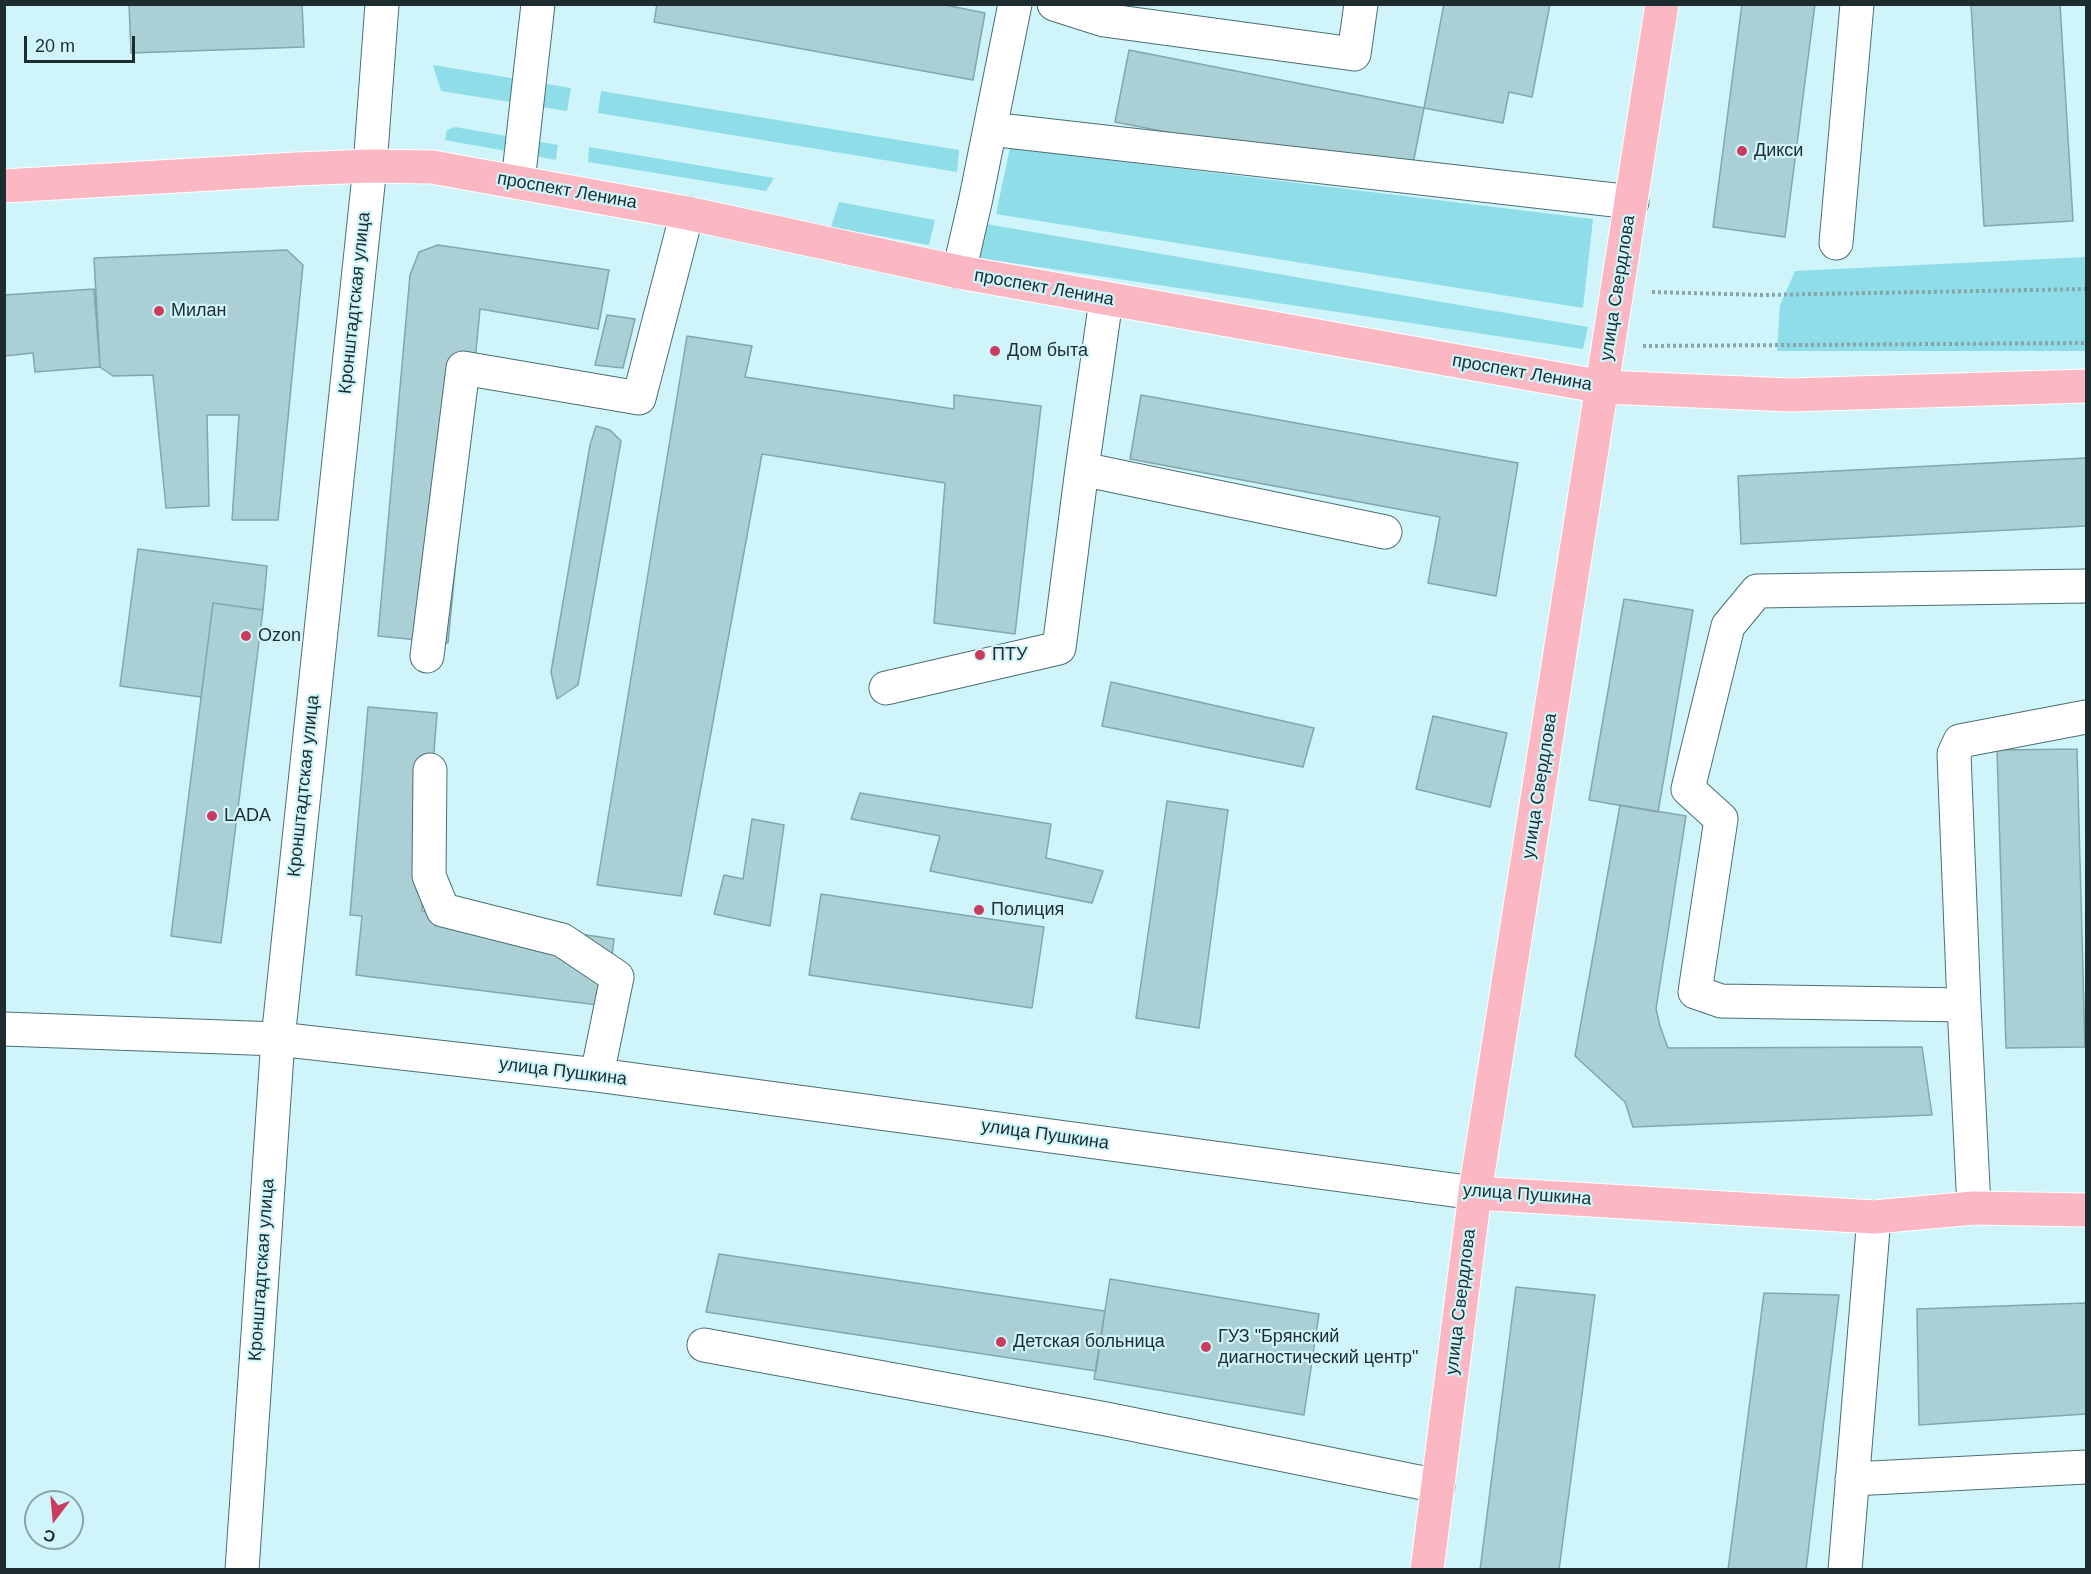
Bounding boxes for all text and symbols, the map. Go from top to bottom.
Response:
scale bar [27,24,138,62]
text: 20 m [35,36,75,56]
place label: Дикси [1754,140,1803,162]
marker: Дикси [1735,144,1749,158]
street label: проспект Ленина [495,168,639,214]
street label: Кронштадтская улица [335,211,375,395]
street label: улица Свердлова [1596,214,1640,362]
street label: проспект Ленина [972,265,1116,311]
place label: Милан [171,300,227,322]
marker: Милан [152,304,166,318]
place label: Дом быта [1007,340,1088,362]
marker: Дом быта [988,344,1002,358]
street label: проспект Ленина [1450,350,1594,396]
place label: Ozon [258,625,301,647]
marker: Ozon [239,629,253,643]
place label: ПТУ [992,644,1027,666]
marker: ПТУ [973,648,987,662]
street label: Кронштадтская улица [284,694,324,878]
street label: улица Свердлова [1518,712,1562,860]
place label: LADA [224,805,271,827]
marker: LADA [205,809,219,823]
place label: Полиция [991,899,1064,921]
marker: Полиция [972,903,986,917]
street label: улица Пушкина [498,1053,628,1091]
street label: улица Пушкина [980,1115,1110,1155]
street label: Кронштадтская улица [245,1178,279,1362]
street label: улица Пушкина [1462,1180,1592,1210]
street label: улица Свердлова [1441,1228,1481,1376]
place label: ГУЗ "Брянский диагностический центр" [1218,1326,1418,1368]
place label: Детская больница [1013,1331,1165,1353]
marker: Детская больница [994,1335,1008,1349]
marker: ГУЗ "Брянский диагностический центр" [1199,1340,1213,1354]
north arrow [24,1490,84,1550]
text: С [42,1526,57,1546]

